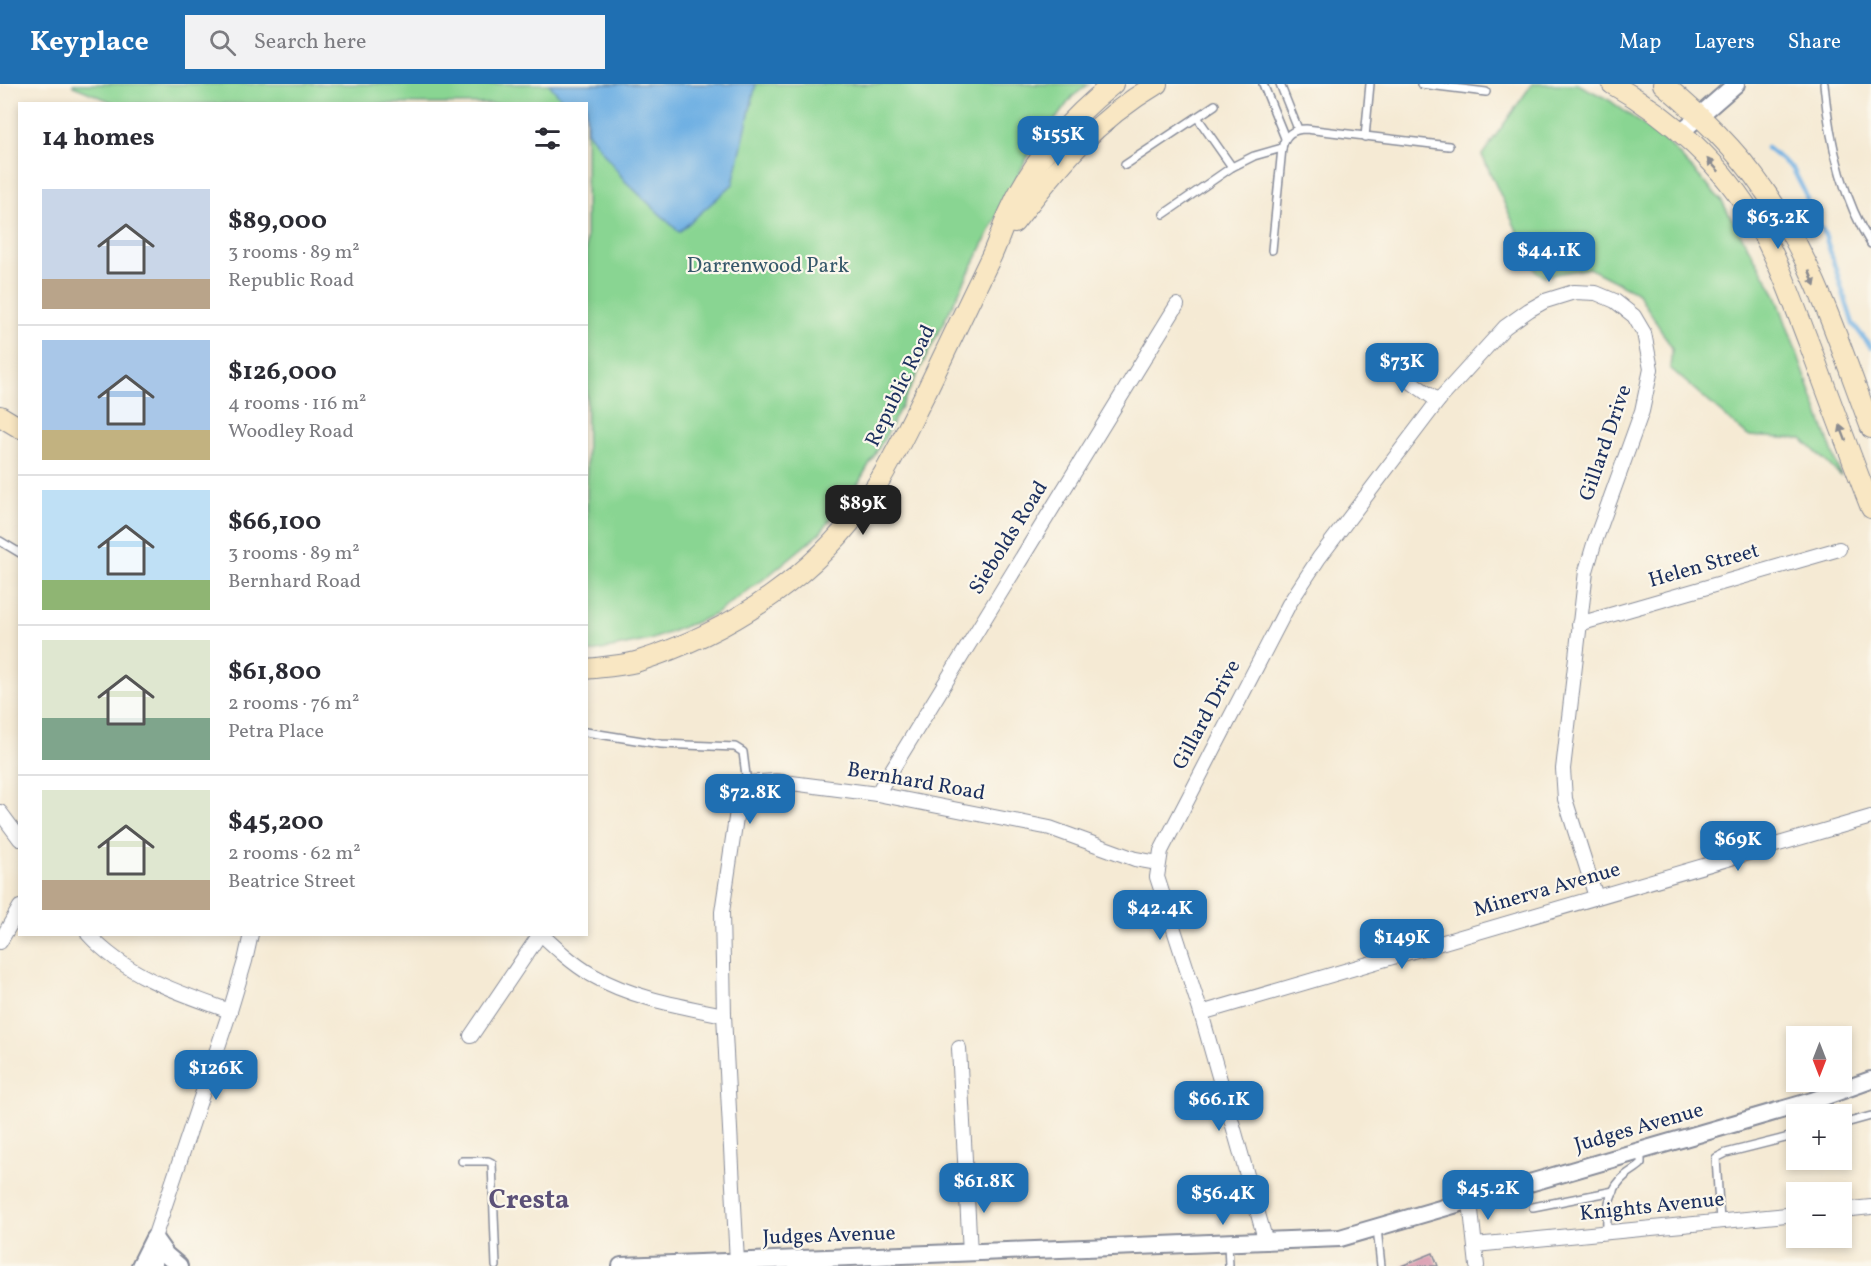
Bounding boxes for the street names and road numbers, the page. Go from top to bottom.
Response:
street label: Republic Road [859,320,943,452]
street label: Gillard Drive [1573,381,1639,505]
street label: Siebolds Road [963,476,1055,600]
street label: Helen Street [1645,536,1763,596]
street label: Gillard Drive [1166,655,1248,775]
street label: Bernhard Road [845,756,987,808]
street label: Minerva Avenue [1470,855,1624,925]
street label: Judges Avenue [1571,1096,1707,1160]
street label: Knights Avenue [1578,1185,1726,1229]
street label: Judges Avenue [762,1219,896,1253]

